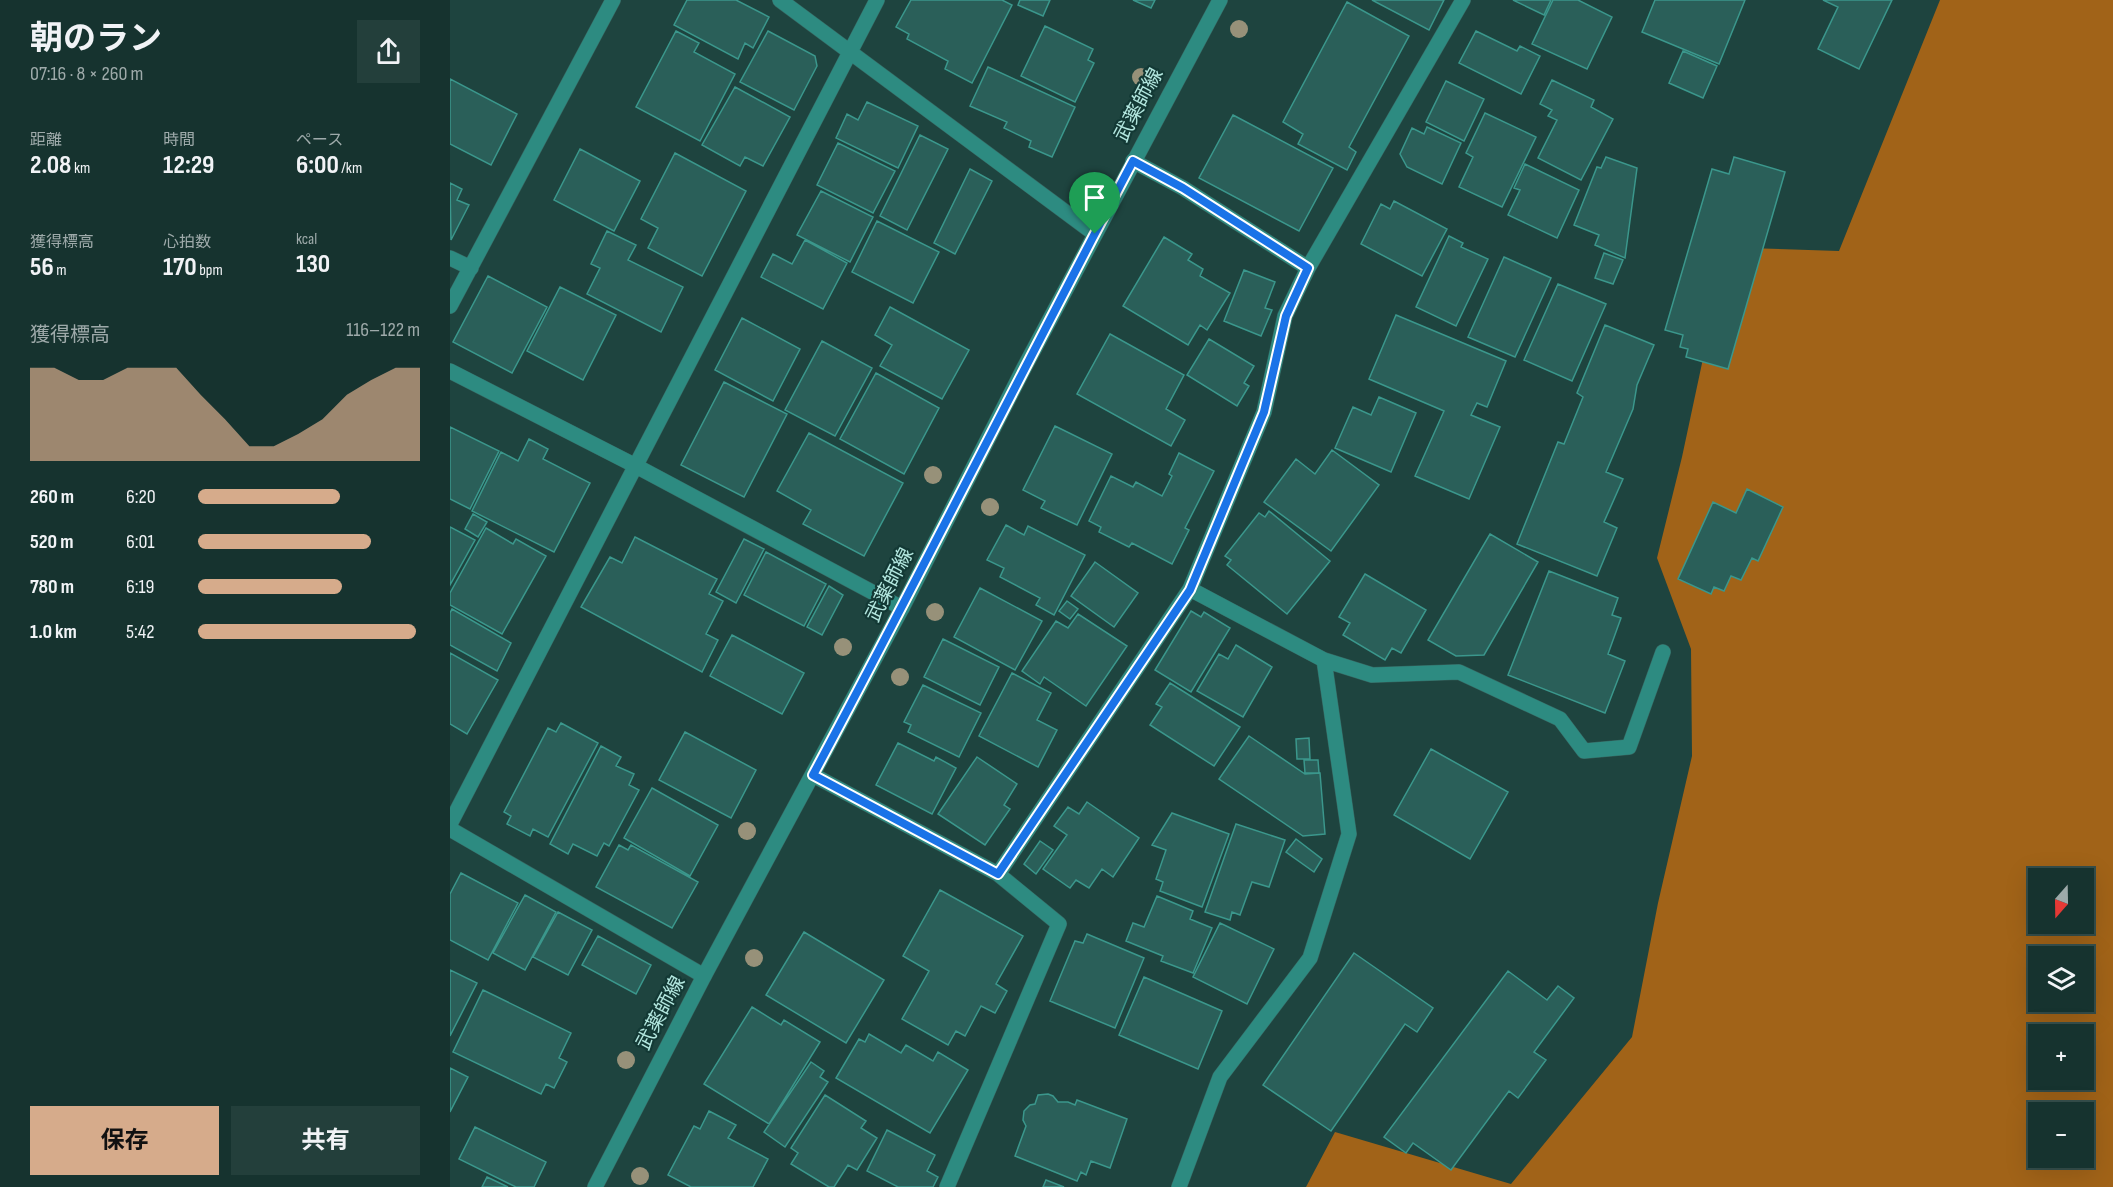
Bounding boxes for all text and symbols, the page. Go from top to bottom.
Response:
text: 朝のラン [30,19,162,59]
button: share [357,20,420,83]
text: 07:16 · 8 × 260 m [30,62,143,86]
street label: 武薬師線 [1110,64,1168,146]
text: 距離 [30,131,62,150]
text: 時間 [163,131,195,150]
text: ペース [296,131,343,150]
text: 2.08 [30,150,71,181]
text: 12:29 [163,150,214,181]
text: 6:00 [296,150,339,181]
text: km [71,159,90,178]
text: /km [339,159,362,178]
pin [1069,172,1120,234]
icon: arrive [1078,181,1111,214]
text: kcal [296,230,317,249]
text: 獲得標高 [30,233,94,252]
text: 心拍数 [163,233,211,252]
text: 130 [296,249,330,280]
text: 56 [30,252,54,283]
text: 170 [163,252,197,283]
text: m [54,261,67,280]
text: bpm [197,261,223,280]
text: 116–122 m [346,318,420,342]
text: 獲得標高 [30,323,110,347]
text: 260 m [30,485,74,509]
text: 6:20 [126,485,156,509]
text: 520 m [30,530,73,554]
text: 6:01 [126,530,154,554]
street label: 武薬師線 [861,544,919,626]
text: 780 m [30,575,74,599]
text: 6:19 [126,575,154,599]
text: 1.0 km [30,620,77,644]
text: 5:42 [126,620,155,644]
north arrow [2028,868,2094,934]
map controls [2028,868,2094,1168]
button: layers [2028,946,2094,1012]
street label: 武薬師線 [632,972,690,1054]
button: + [2028,1024,2094,1090]
button: − [2028,1102,2094,1168]
button: 保存 [30,1106,219,1175]
button: 共有 [231,1106,420,1175]

